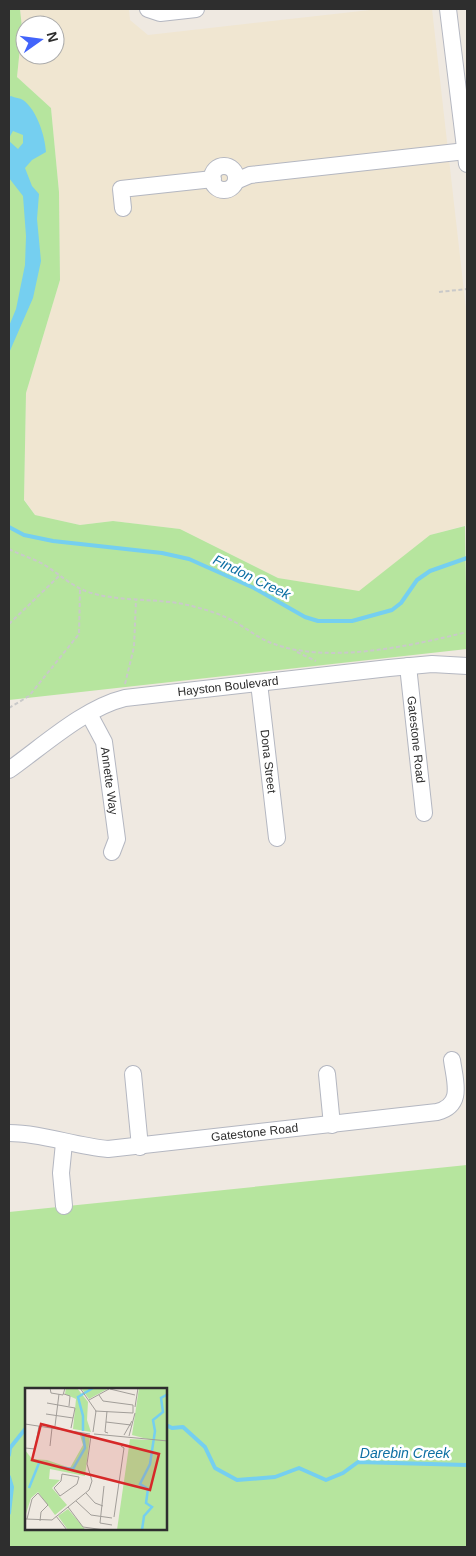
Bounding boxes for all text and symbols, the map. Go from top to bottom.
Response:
north arrow [15,15,65,65]
text: N [44,30,62,44]
water label: Findon Creek [211,551,294,603]
street label: Hayston Boulevard [177,674,279,699]
street label: Gatestone Road [404,695,428,784]
street label: Dona Street [257,729,279,795]
street label: Annette Way [98,746,121,816]
street label: Gatestone Road [210,1121,299,1144]
inset map [25,1388,168,1531]
water label: Darebin Creek [360,1445,451,1461]

